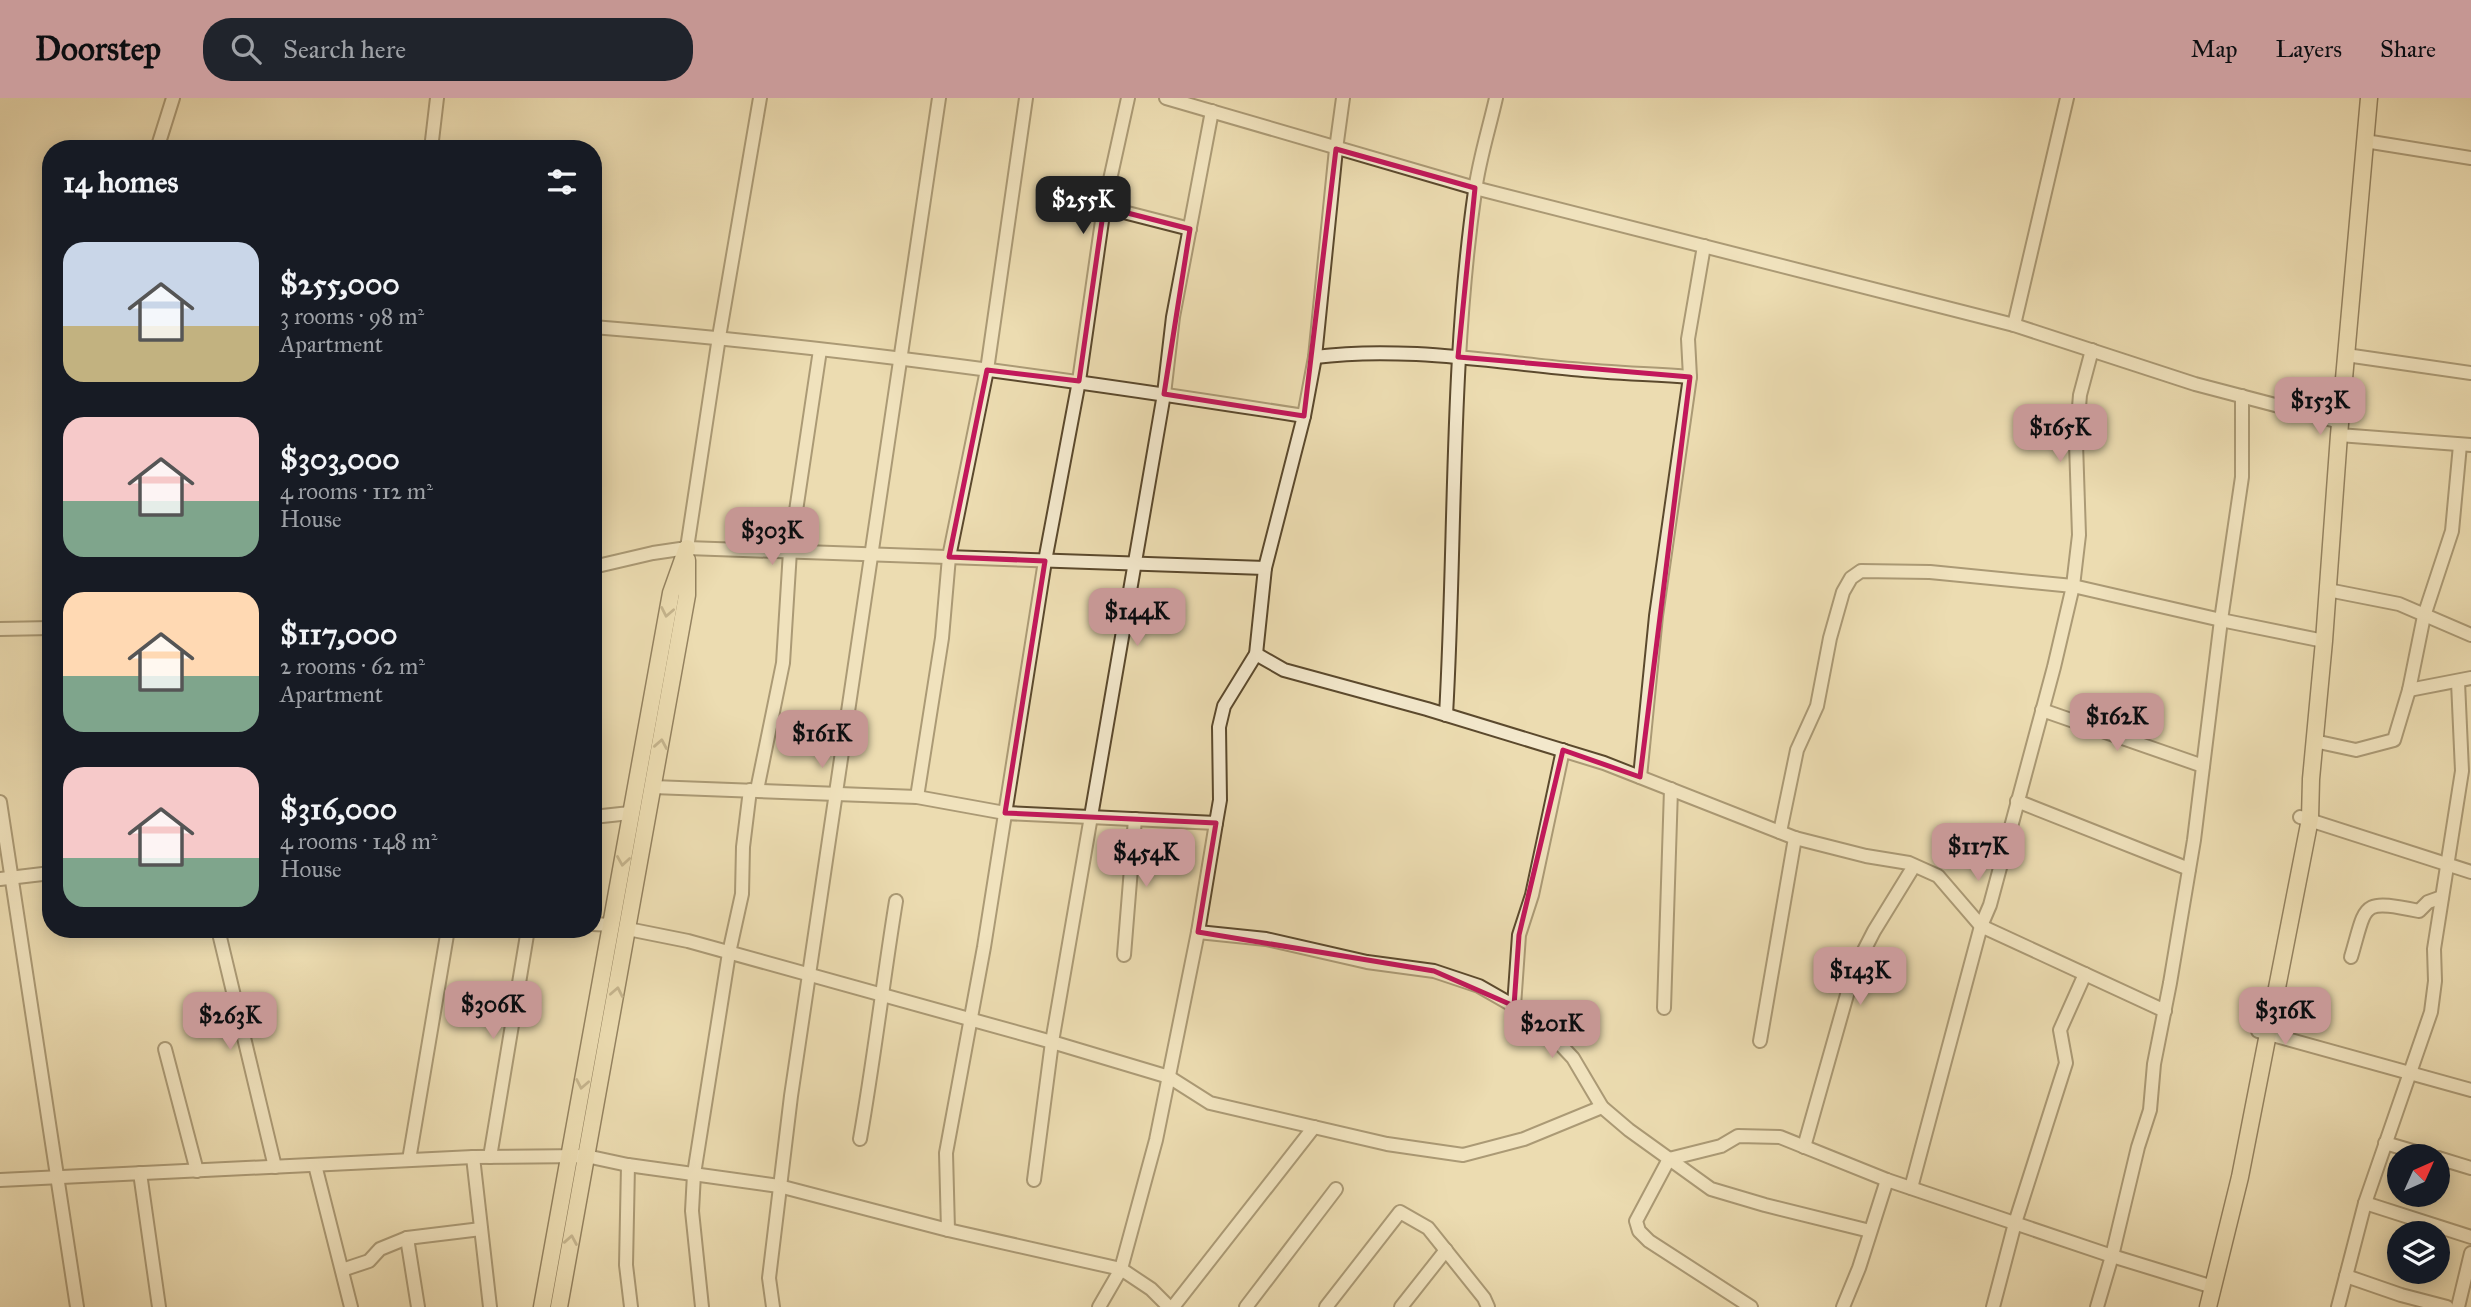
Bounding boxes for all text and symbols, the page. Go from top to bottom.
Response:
search box [203,18,693,81]
text: Doorstep [35,29,161,69]
icon: search [227,30,265,68]
text: Search here [283,33,406,65]
text: Map [2191,34,2238,64]
text: Layers [2276,34,2342,64]
text: Share [2380,34,2436,64]
icon: filters [543,163,581,201]
text: 14 homes [63,164,178,200]
pin: $255K [1034,176,1132,236]
text: $255K [1052,185,1114,213]
text: $255,000 [280,266,400,302]
icon: home [119,270,203,354]
text: 3 rooms · 98 m² [280,302,424,330]
text: Apartment [280,330,383,358]
pin: $153K [2271,378,2369,437]
text: $153K [2291,386,2349,414]
pin: $165K [2011,404,2109,464]
text: $165K [2029,413,2091,441]
text: $303,000 [280,441,400,477]
icon: home [119,445,203,529]
text: 4 rooms · 112 m² [280,477,433,505]
text: House [280,505,342,533]
pin: $303K [723,508,821,567]
text: $303K [741,516,803,544]
pin: $144K [1088,588,1186,648]
text: $144K [1105,597,1169,625]
one-way arrow [660,607,675,618]
text: $117,000 [280,616,397,652]
icon: home [119,620,203,704]
text: 2 rooms · 62 m² [280,652,425,680]
text: Apartment [280,680,383,708]
pin: $162K [2068,694,2166,753]
text: $162K [2086,702,2148,730]
pin: $161K [773,710,871,770]
text: $161K [792,719,852,747]
one-way arrow [652,738,667,750]
text: $316,000 [280,791,397,827]
icon: home [119,795,203,879]
pin: $117K [1929,824,2027,883]
text: 4 rooms · 148 m² [280,827,437,855]
pin: $454K [1097,830,1195,889]
text: $117K [1948,832,2008,860]
text: $454K [1113,838,1179,866]
text: House [280,855,342,883]
one-way arrow [616,855,631,866]
pin: $143K [1811,948,1909,1007]
text: $143K [1829,956,1891,984]
pin: $306K [444,982,542,1041]
one-way arrow [608,986,623,998]
pin: $316K [2236,988,2334,1047]
text: $306K [461,990,525,1018]
pin: $263K [181,992,279,1052]
text: $316K [2255,996,2315,1024]
pin: $201K [1503,1000,1601,1060]
text: $263K [199,1001,261,1029]
text: $201K [1520,1009,1584,1037]
one-way arrow [575,1078,590,1090]
north arrow [2387,1144,2450,1208]
map controls [2387,1144,2450,1284]
button: layers [2387,1221,2450,1284]
one-way arrow [563,1234,578,1246]

